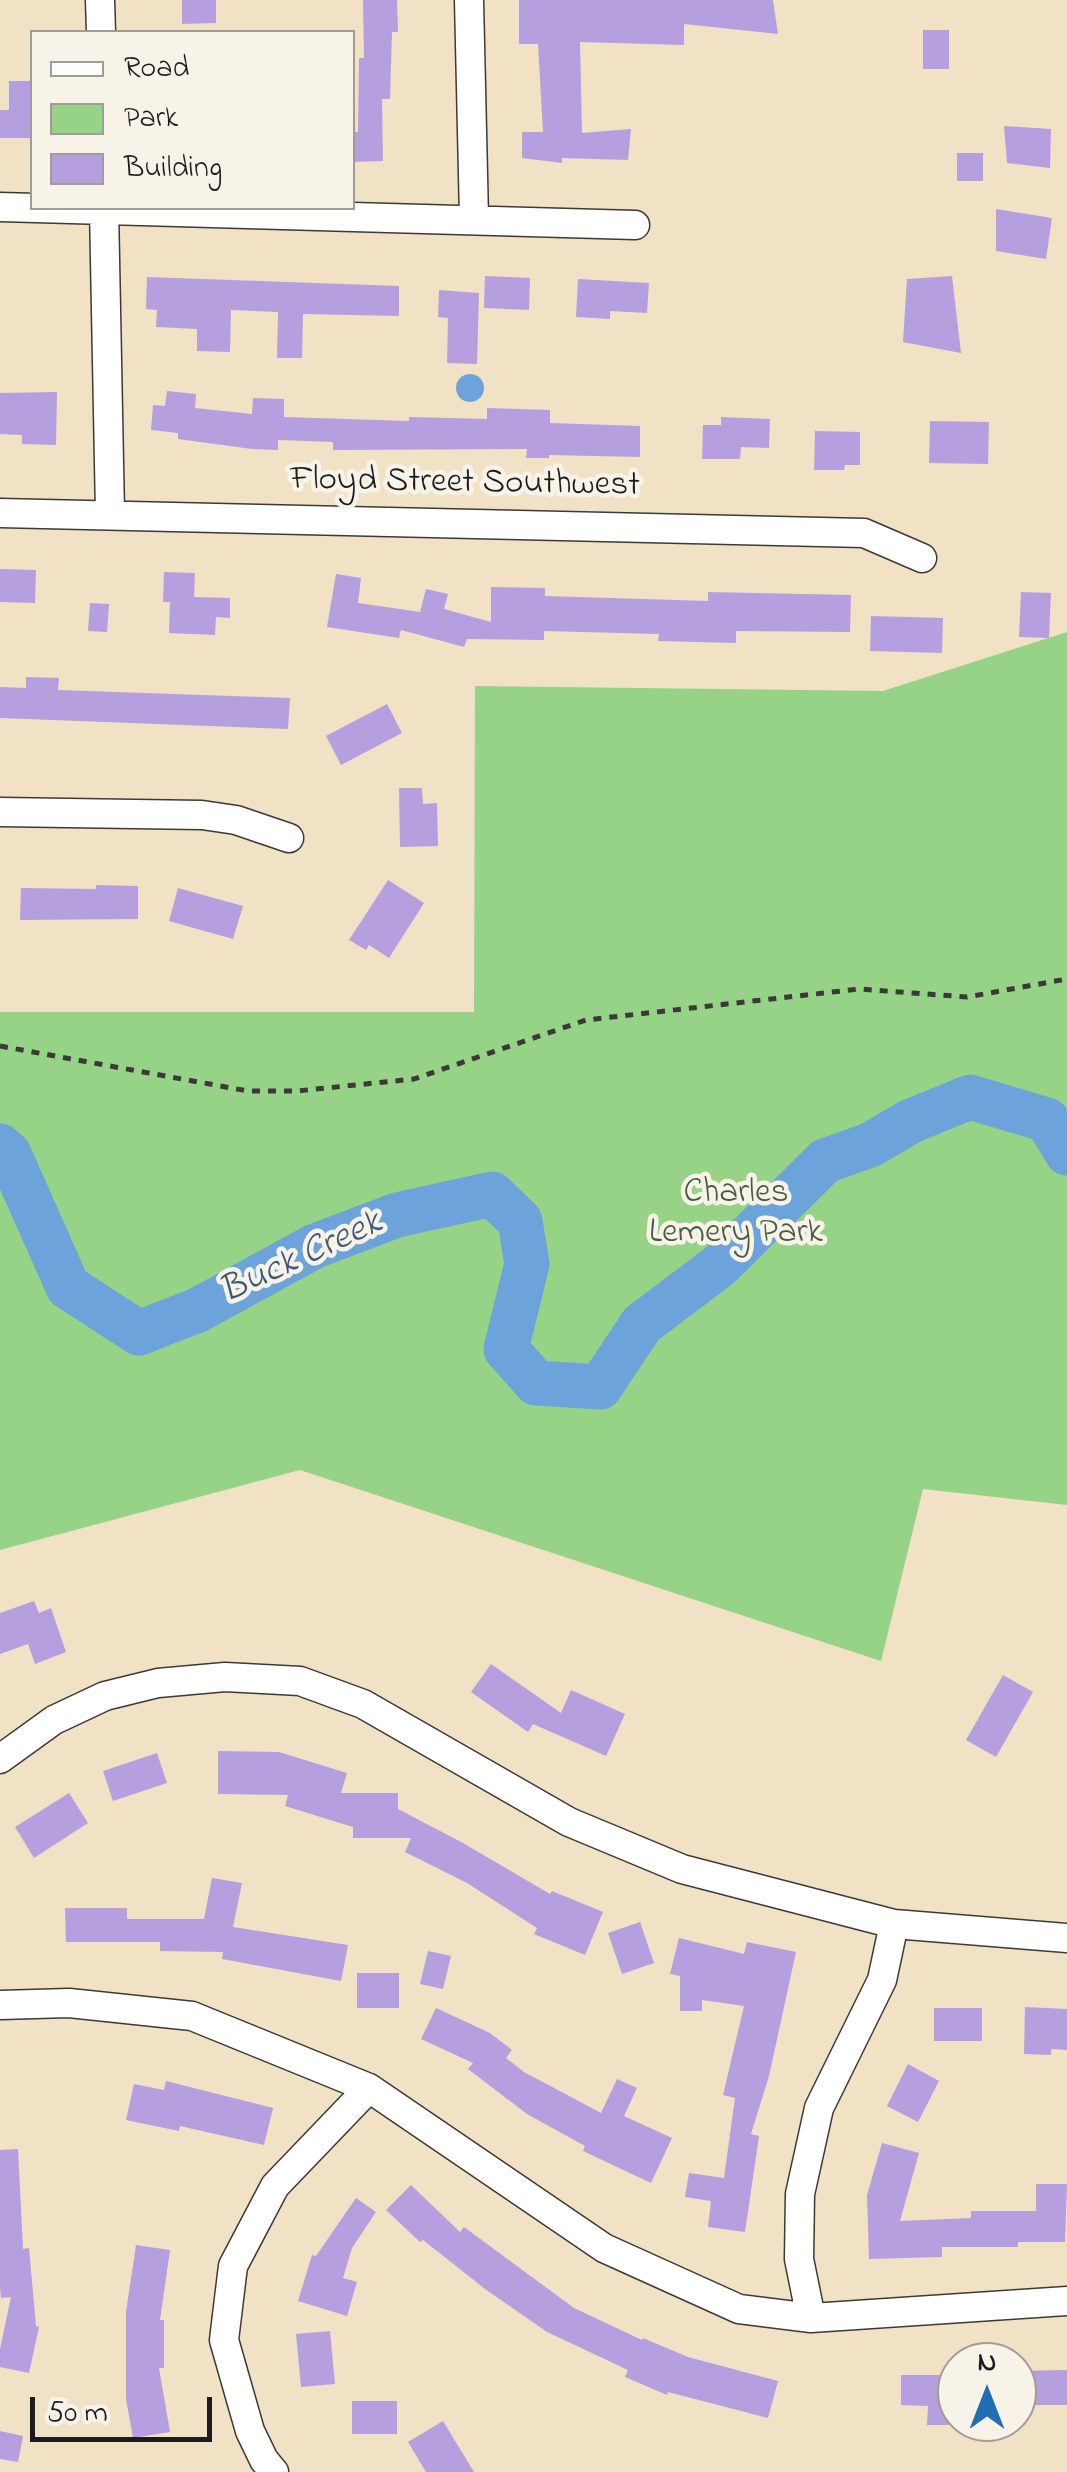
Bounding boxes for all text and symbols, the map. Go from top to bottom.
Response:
legend [30,30,355,210]
text: Road [124,47,189,91]
text: Park [124,97,178,141]
text: Building [124,147,222,191]
street label: Floyd Street Southwest [290,461,640,509]
park label: Charles Lemery Park [649,1174,823,1256]
water label: Buck Creek [214,1203,390,1317]
north arrow [937,2342,1037,2442]
text: N [978,2343,996,2384]
scale bar [35,2377,218,2439]
text: 50 m [47,2392,108,2436]

